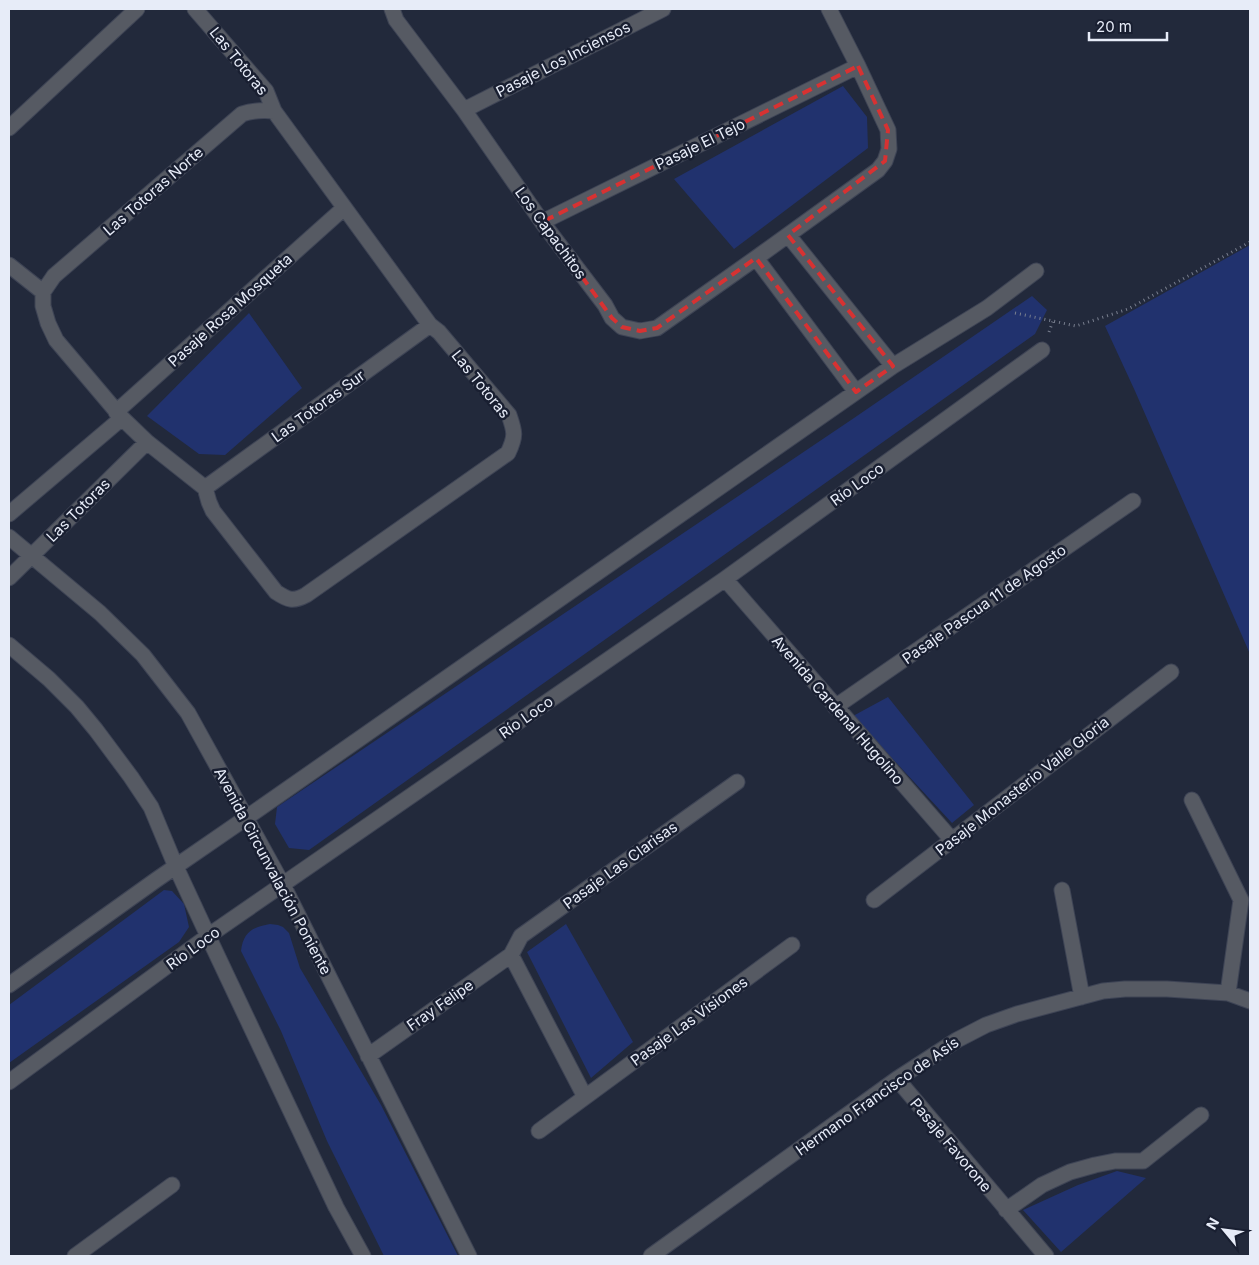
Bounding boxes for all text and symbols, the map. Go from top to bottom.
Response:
scale bar [1089,10,1166,42]
street label: Pasaje Los Inciensos [493,17,633,101]
text: 20 m [1096,17,1132,36]
street label: Las Totoras [206,23,272,99]
street label: Pasaje El Tejo [652,114,748,174]
street label: Las Totoras Norte [99,142,207,240]
street label: Los Capachitos [511,183,591,283]
street label: Pasaje Rosa Mosqueta [164,249,296,371]
street label: Las Totoras [448,346,514,422]
street label: Las Totoras Sur [268,366,369,446]
street label: Río Loco [827,458,887,510]
street label: Las Totoras [42,474,114,546]
street label: Pasaje Pascua 11 de Agosto [898,540,1070,668]
street label: Avenida Cardenal Hugolino [768,631,908,789]
street label: Río Loco [495,692,557,742]
street label: Pasaje Monasterio Valle Gloria [931,712,1113,860]
street label: Avenida Circunvalación Poniente [210,764,336,978]
street label: Pasaje Las Clarisas [559,817,681,913]
street label: Río Loco [163,922,223,974]
street label: Pasaje Las Visiones [627,972,751,1070]
street label: Fray Felipe [403,975,477,1035]
street label: Hermano Francisco de Asís [792,1032,962,1160]
street label: Pasaje Favorone [906,1094,996,1196]
north arrow [1199,1205,1249,1255]
text: N [1202,1215,1222,1232]

